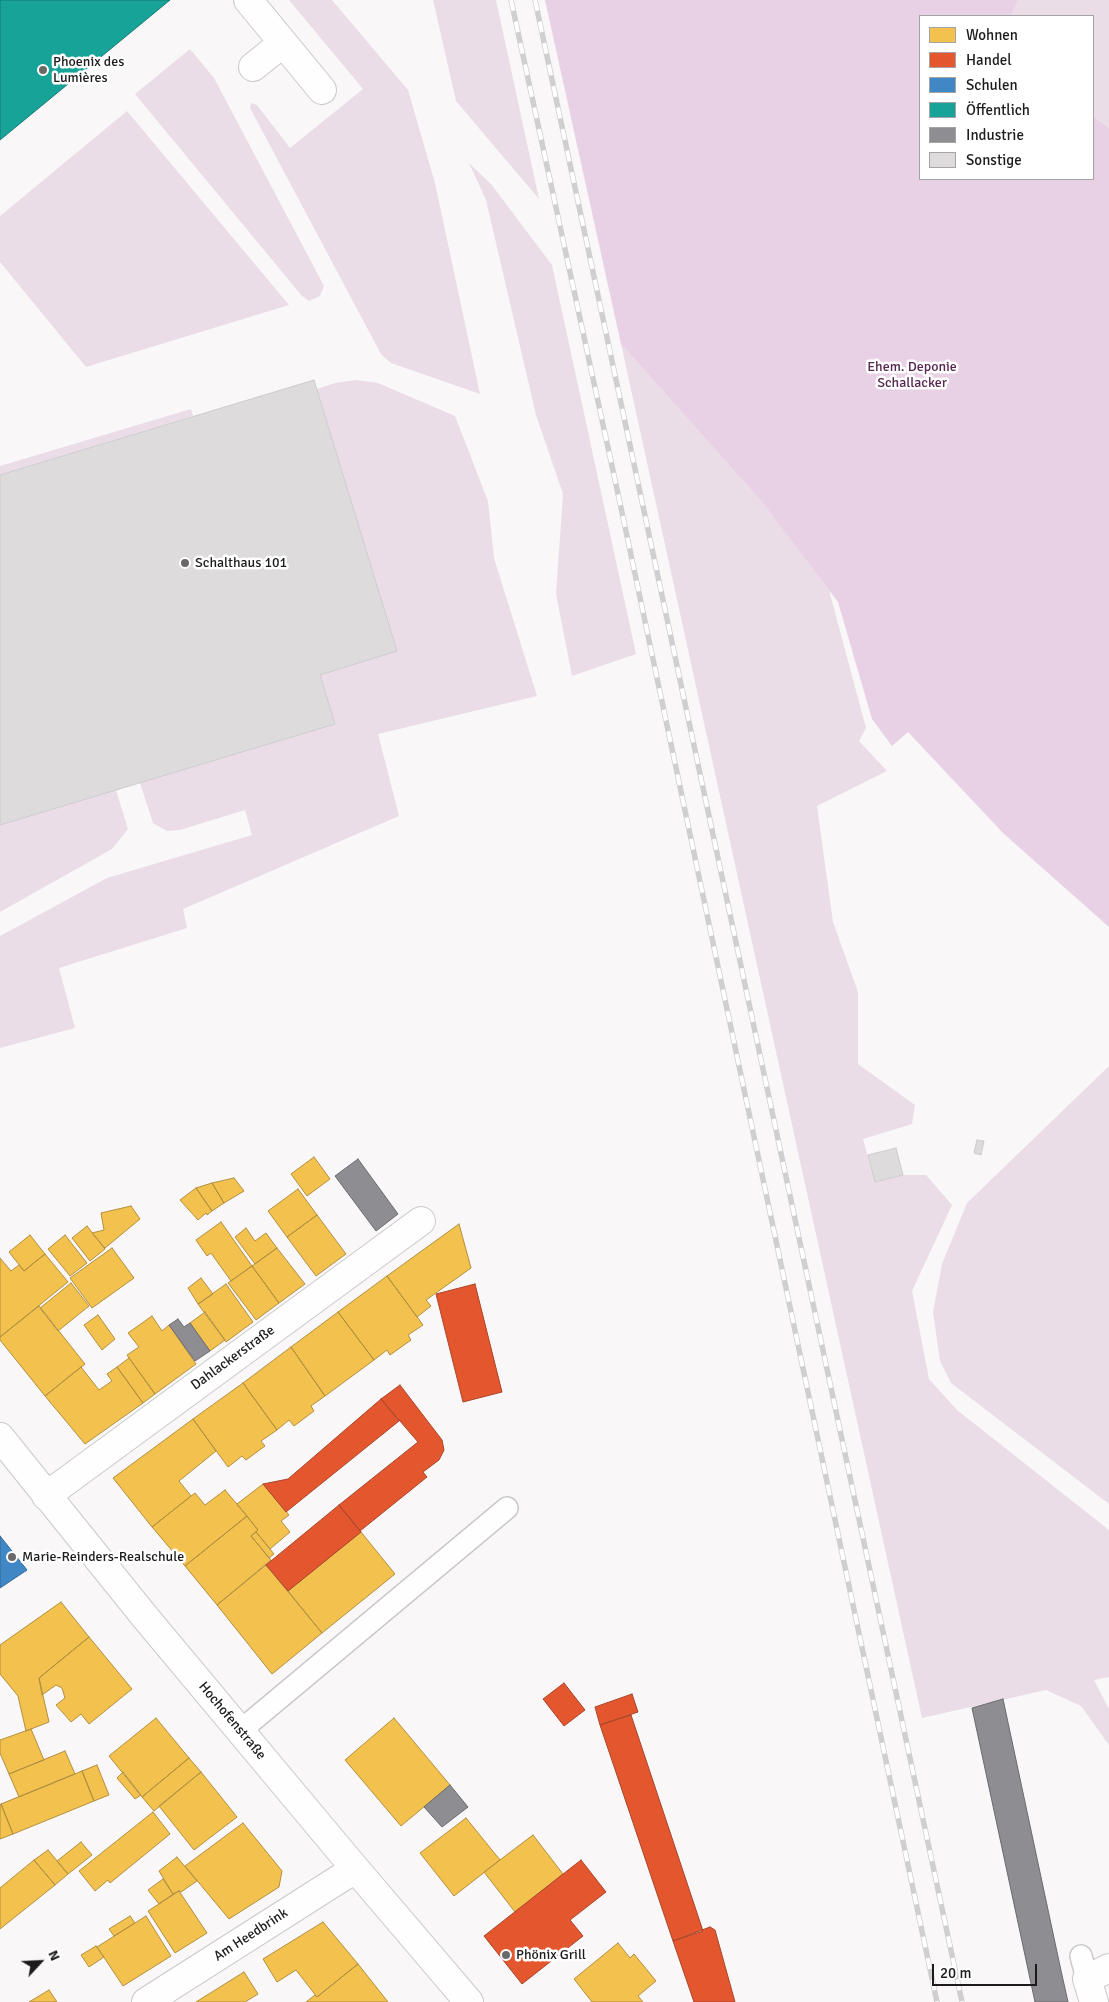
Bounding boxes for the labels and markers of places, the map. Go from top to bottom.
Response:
place label: Phoenix des Lumières [53,54,124,86]
marker: Phoenix des Lumières [37,64,49,76]
place label: Schalthaus 101 [195,555,287,571]
marker: Schalthaus 101 [179,557,191,569]
place label: Marie-Reinders-Realschule [22,1549,184,1565]
marker: Marie-Reinders-Realschule [6,1551,18,1563]
place label: Phönix Grill [516,1947,586,1963]
marker: Phönix Grill [500,1949,512,1961]

